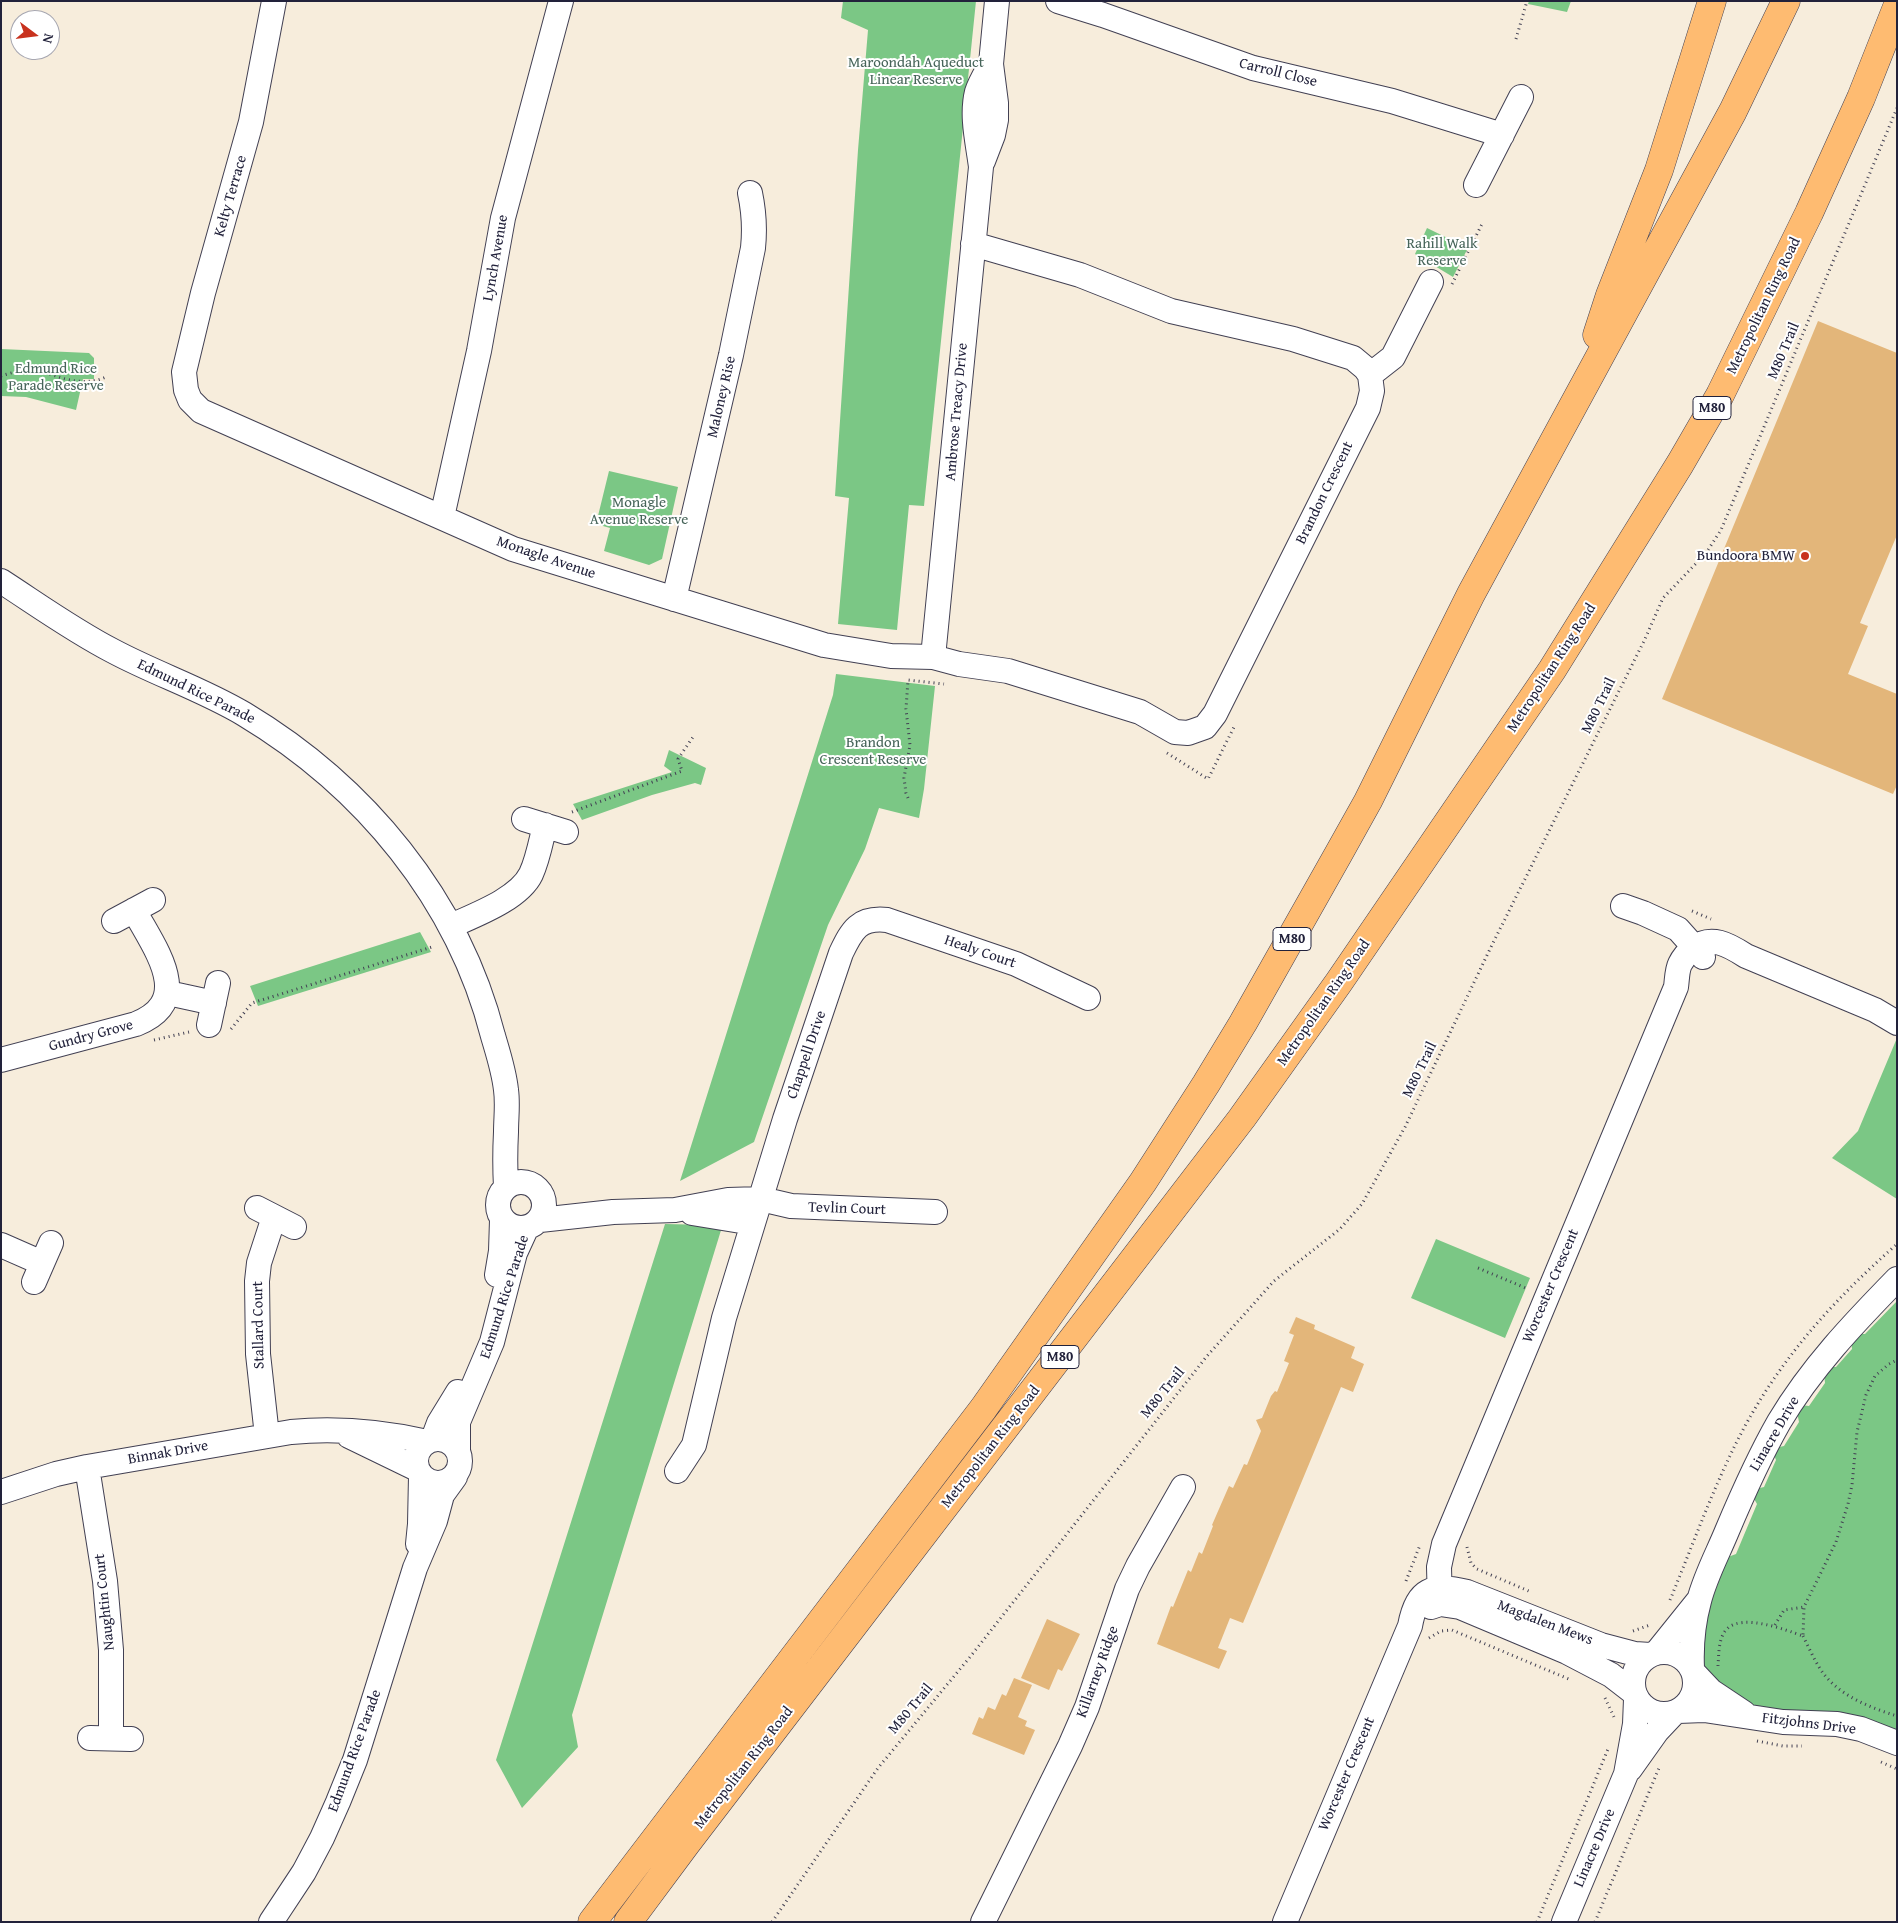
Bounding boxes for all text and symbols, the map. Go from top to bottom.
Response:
north arrow [10,10,60,60]
text: N [38,32,59,46]
park label: Maroondah Aqueduct Linear Reserve [848,54,984,89]
street label: Carroll Close [1237,55,1319,91]
street label: Kelty Terrace [211,153,251,239]
street label: Lynch Avenue [480,213,512,303]
park label: Rahill Walk Reserve [1406,235,1478,270]
street label: Metropolitan Ring Road [1723,235,1805,377]
street label: M80 Trail [1764,320,1804,382]
street label: Ambrose Treacy Drive [942,342,972,482]
street label: Maloney Rise [704,354,740,440]
park label: Edmund Rice Parade Reserve [8,360,104,395]
road number: M80 [1693,396,1731,419]
street label: Brandon Crescent [1292,439,1358,547]
park label: Monagle Avenue Reserve [590,494,688,529]
street label: Monagle Avenue [494,533,598,583]
place label: Bundoora BMW [1697,547,1795,565]
marker: Bundoora BMW [1799,550,1811,562]
street label: Metropolitan Ring Road [1504,600,1600,736]
street label: Edmund Rice Parade [134,656,258,728]
street label: M80 Trail [1578,675,1620,737]
park label: Brandon Crescent Reserve [820,734,926,769]
road number: M80 [1273,928,1311,951]
street label: Healy Court [942,931,1018,973]
street label: Metropolitan Ring Road [1274,936,1374,1070]
street label: Chappell Drive [783,1008,831,1102]
street label: Gundry Grove [47,1016,135,1056]
street label: M80 Trail [1399,1039,1441,1101]
street label: Tevlin Court [808,1199,886,1219]
street label: Worcester Crescent [1519,1226,1583,1346]
street label: Edmund Rice Parade [477,1233,533,1361]
street label: Stallard Court [249,1281,269,1369]
road number: M80 [1041,1345,1079,1368]
street label: M80 Trail [1137,1364,1189,1422]
street label: Metropolitan Ring Road [938,1382,1044,1512]
street label: Linacre Drive [1746,1393,1804,1475]
street label: Binnak Drive [126,1437,210,1469]
street label: Naughtin Court [91,1553,119,1651]
street label: Magdalen Mews [1495,1597,1595,1649]
street label: Killarney Ridge [1073,1624,1123,1720]
street label: M80 Trail [885,1680,937,1738]
street label: Edmund Rice Parade [325,1687,385,1815]
street label: Metropolitan Ring Road [691,1703,797,1833]
street label: Fitzjohns Drive [1761,1709,1857,1739]
street label: Worcester Crescent [1315,1714,1379,1834]
street label: Linacre Drive [1570,1806,1620,1890]

